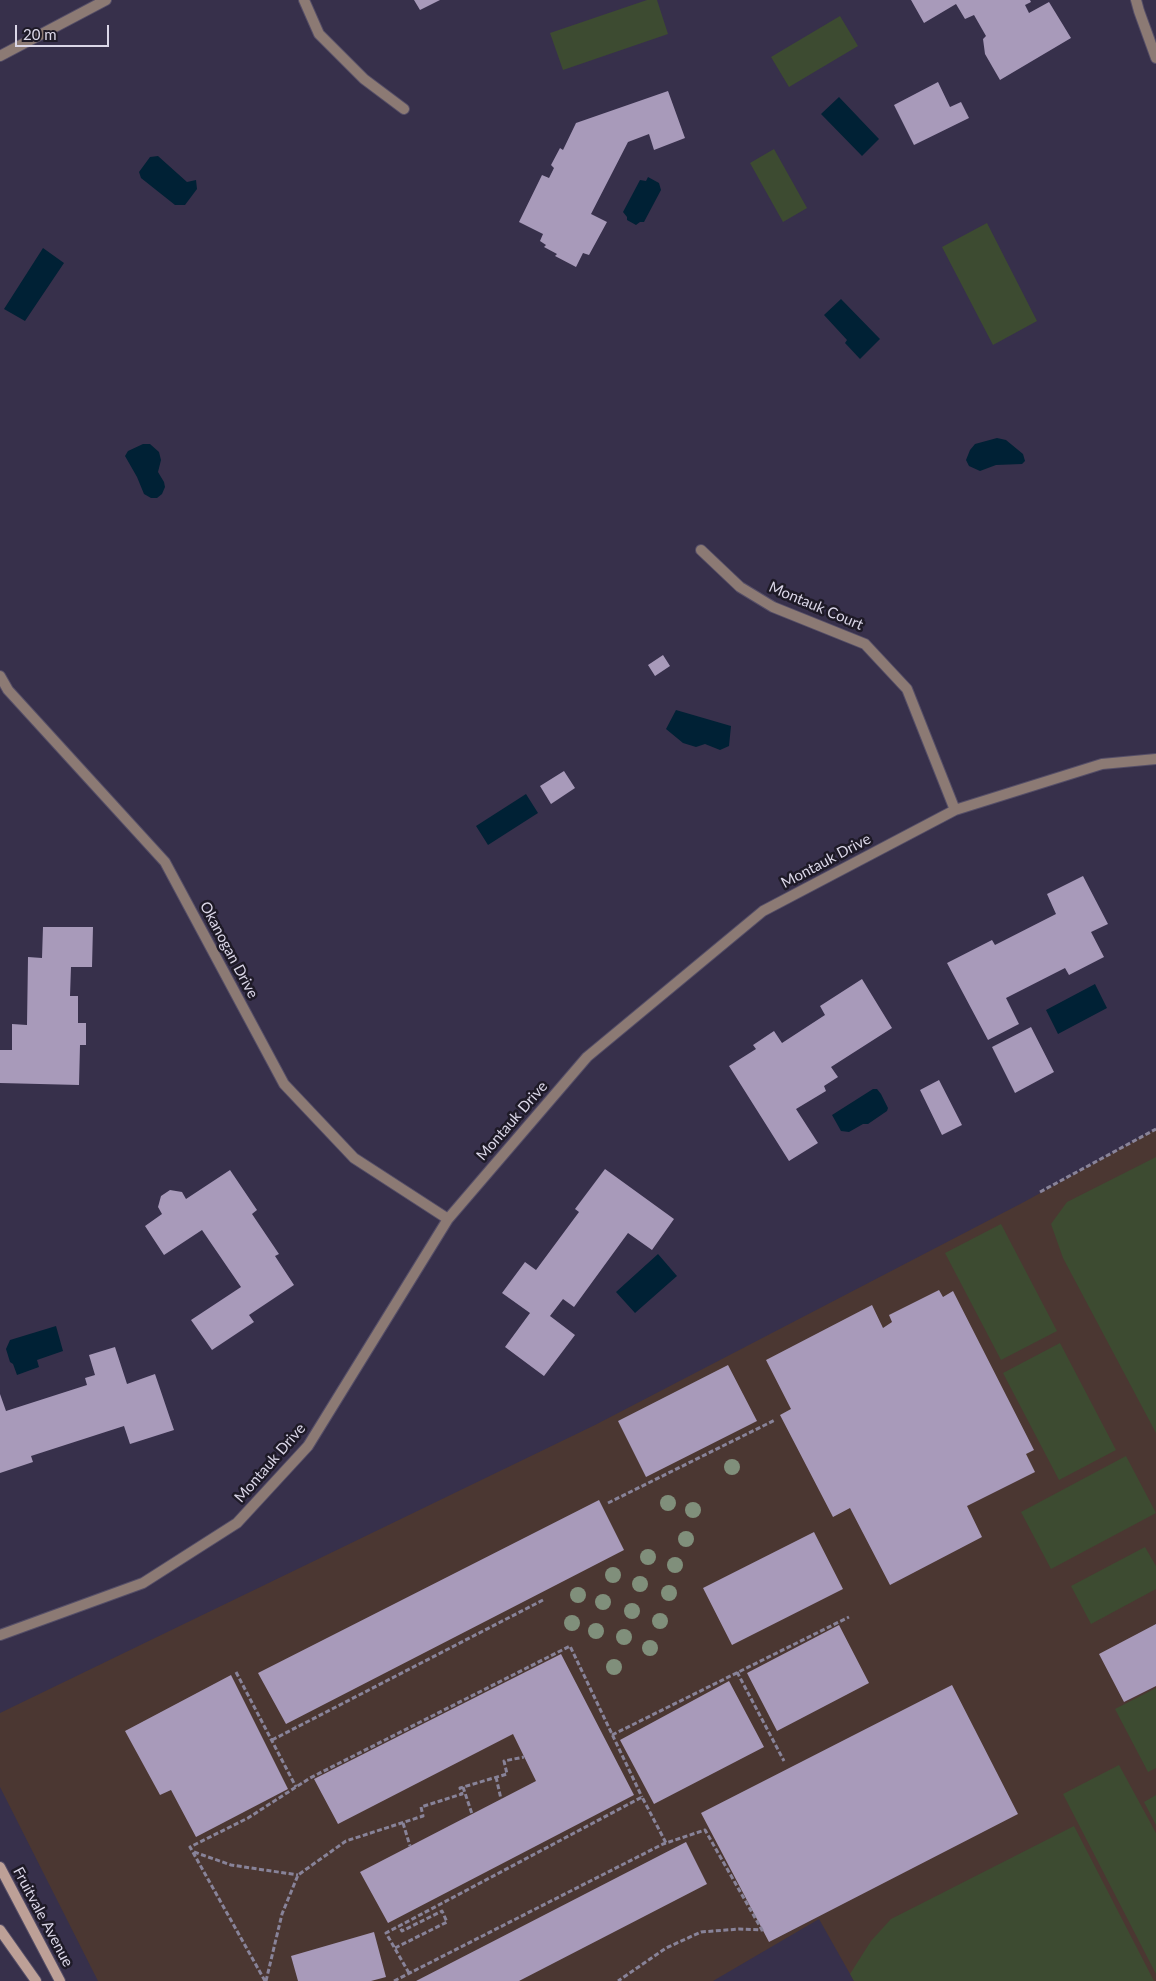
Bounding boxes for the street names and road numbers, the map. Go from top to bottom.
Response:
street label: Montauk Court [766,578,866,634]
street label: Montauk Drive [778,830,874,892]
street label: Okanogan Drive [196,899,262,1001]
street label: Montauk Drive [473,1078,551,1164]
street label: Montauk Drive [231,1420,309,1506]
street label: Fruitvale Avenue [9,1864,77,1970]

